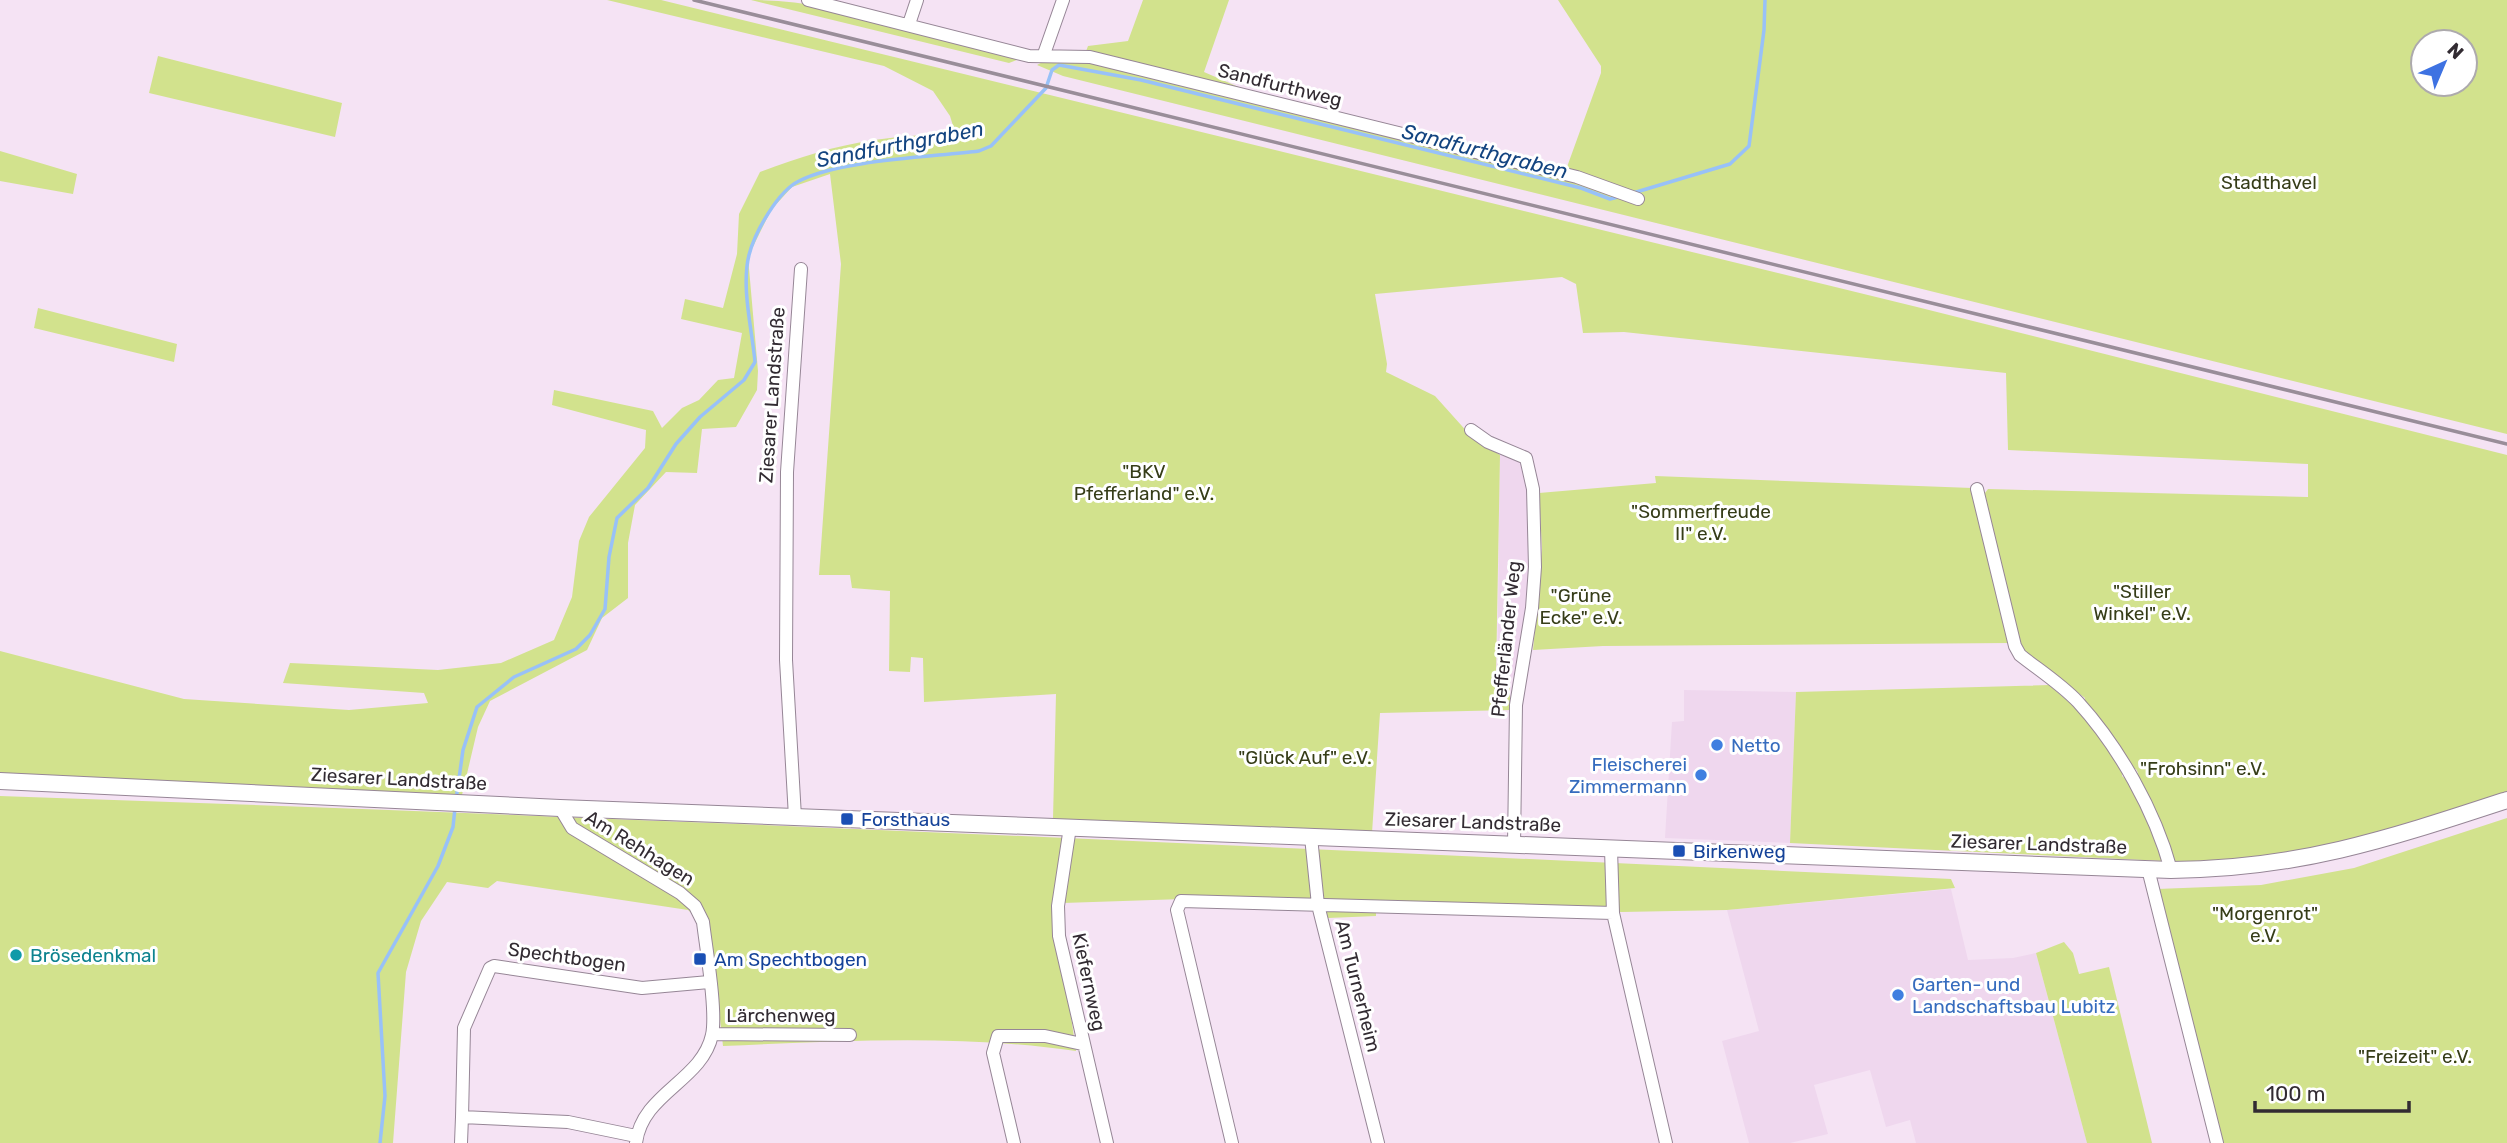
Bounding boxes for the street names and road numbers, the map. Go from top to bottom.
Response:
street label: Sandfurthweg [1216,58,1344,112]
street label: Ziesarer Landstraße [754,306,790,484]
street label: Pfefferländer Weg [1486,560,1526,718]
street label: Ziesarer Landstraße [310,763,488,795]
street label: Am Rehhagen [581,805,699,891]
street label: Ziesarer Landstraße [1384,807,1562,837]
street label: Ziesarer Landstraße [1950,829,2128,859]
street label: Am Turnerheim [1331,918,1385,1054]
street label: Kiefernweg [1067,931,1111,1033]
street label: Spechtbogen [507,937,627,977]
street label: Lärchenweg [726,1004,836,1027]

